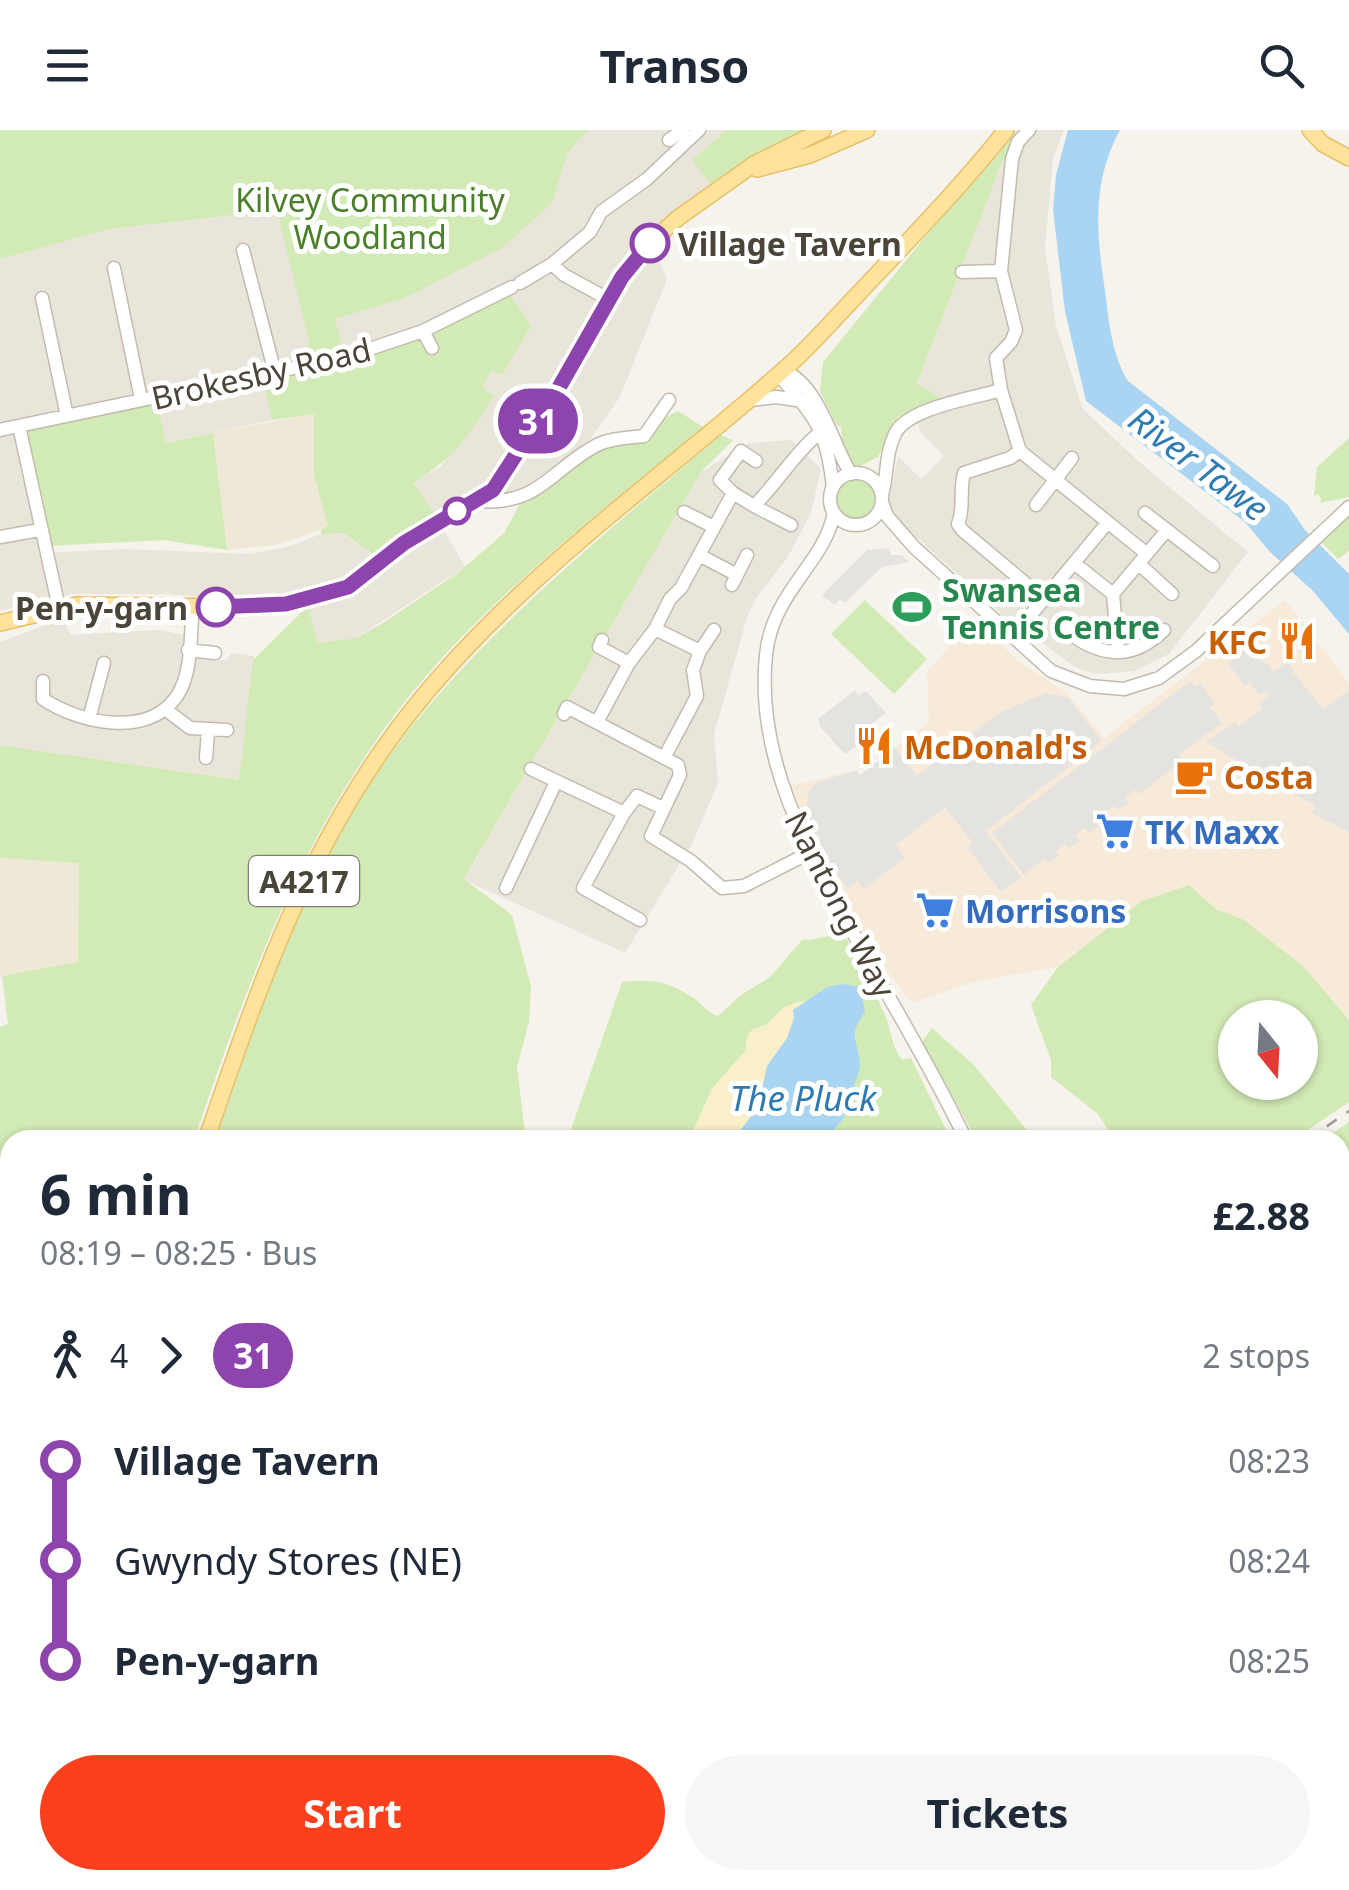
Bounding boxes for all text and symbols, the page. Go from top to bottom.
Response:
text: Transo [600,35,749,96]
icon: menu [40,38,95,93]
icon: search [1254,38,1309,93]
park label: Kilvey Community Woodland [235,178,506,258]
place label: Village Tavern [678,222,902,265]
marker: Village Tavern [631,224,669,262]
street label: Brokesby Road [147,327,375,419]
line badge: 31 [493,388,583,454]
water label: River Tawe [1120,395,1278,531]
text: 31 [518,398,558,445]
unlabelled marker [444,498,470,524]
place label: Swansea Tennis Centre [942,568,1160,648]
place label: Pen-y-garn [15,586,188,629]
sports icon: Swansea Tennis Centre [891,586,933,628]
marker: Pen-y-garn [197,588,235,626]
place label: KFC [1208,620,1267,663]
restaurant icon: KFC [1276,620,1318,662]
restaurant icon: McDonald's [853,725,895,767]
place label: McDonald's [904,725,1087,768]
cafe icon: Costa [1173,755,1215,797]
place label: Costa [1224,755,1314,798]
street label: Nantong Way [776,803,907,1005]
supermarket icon: TK Maxx [1094,810,1136,852]
place label: TK Maxx [1145,810,1280,853]
road number: A4217 [249,856,359,906]
supermarket icon: Morrisons [914,889,956,931]
place label: Morrisons [965,889,1126,932]
north arrow [1218,1000,1318,1100]
map controls [1218,1000,1318,1100]
water label: The Pluck [730,1074,878,1121]
text: 6 min [40,1156,192,1231]
text: £2.88 [1212,1189,1310,1241]
text: 08:19 – 08:25 · Bus [40,1231,317,1274]
icon: walk [40,1328,95,1383]
icon: forward [143,1328,198,1383]
text: 31 [233,1332,273,1379]
text: 4 [110,1334,128,1377]
text: 2 stops [1202,1334,1310,1377]
text: Village Tavern [114,1434,380,1486]
text: 08:23 [1228,1439,1310,1482]
text: Gwyndy Stores (NE) [114,1534,462,1586]
text: 08:24 [1228,1539,1310,1582]
text: Pen-y-garn [114,1634,319,1686]
text: 08:25 [1228,1639,1310,1682]
button: Start [40,1755,665,1870]
button: Tickets [685,1755,1310,1870]

